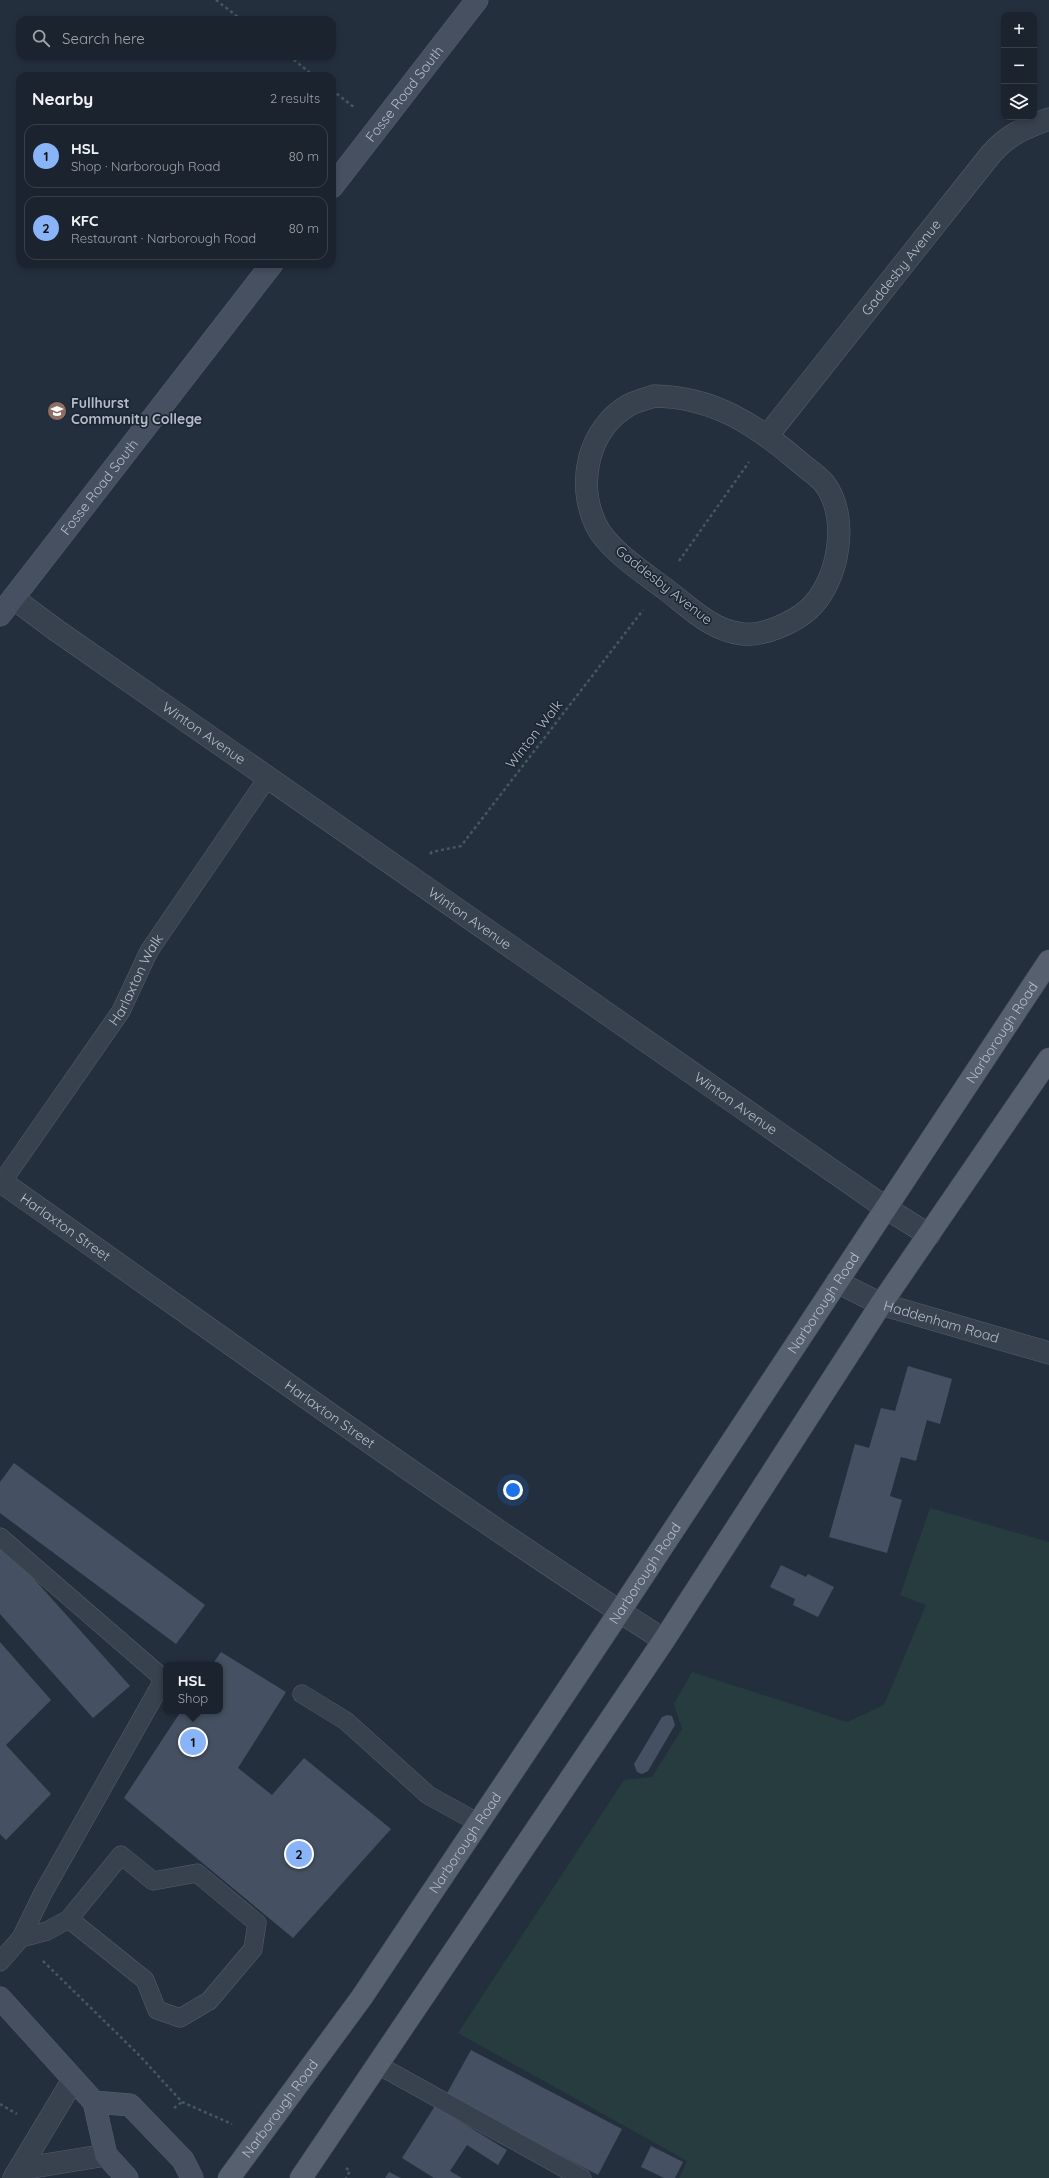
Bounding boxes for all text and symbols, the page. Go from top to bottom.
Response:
map controls [1001,12,1037,120]
button: + [1001,12,1037,48]
search box [16,16,336,60]
icon: search [30,27,52,49]
text: Search here [62,29,145,48]
street label: Fosse Road South [361,42,447,145]
button: − [1001,48,1037,84]
button: layers [1001,84,1037,120]
text: Nearby [32,88,93,109]
text: 2 results [270,90,320,106]
text: HSL [71,139,99,158]
text: 1 [43,148,49,164]
text: 80 m [289,148,319,164]
text: Shop · Narborough Road [71,158,220,174]
text: KFC [71,211,99,230]
street label: Gaddesby Avenue [857,215,945,319]
text: 2 [42,220,50,236]
text: 80 m [289,220,319,236]
text: Restaurant · Narborough Road [71,230,256,246]
place label: Fullhurst Community College [71,394,202,428]
school or university icon: Fullhurst Community College [46,400,68,422]
street label: Fosse Road South [56,435,142,539]
street label: Gaddesby Avenue [612,542,716,628]
street label: Winton Walk [502,696,566,772]
street label: Winton Avenue [159,698,249,768]
street label: Winton Avenue [425,883,515,954]
street label: Harlaxton Walk [105,930,167,1029]
street label: Narborough Road [962,978,1042,1087]
street label: Winton Avenue [691,1068,781,1139]
street label: Harlaxton Street [17,1189,114,1265]
street label: Narborough Road [783,1249,863,1357]
street label: Haddenham Road [881,1296,1001,1347]
street label: Harlaxton Street [281,1376,379,1452]
your location [503,1480,523,1500]
street label: Narborough Road [605,1519,685,1627]
popup [163,1662,223,1714]
text: HSL [178,1671,206,1690]
text: Shop [178,1690,208,1706]
pin: 1 [180,1727,206,1757]
street label: Narborough Road [425,1789,505,1897]
pin: 2 [286,1839,312,1869]
street label: Narborough Road [238,2056,322,2161]

